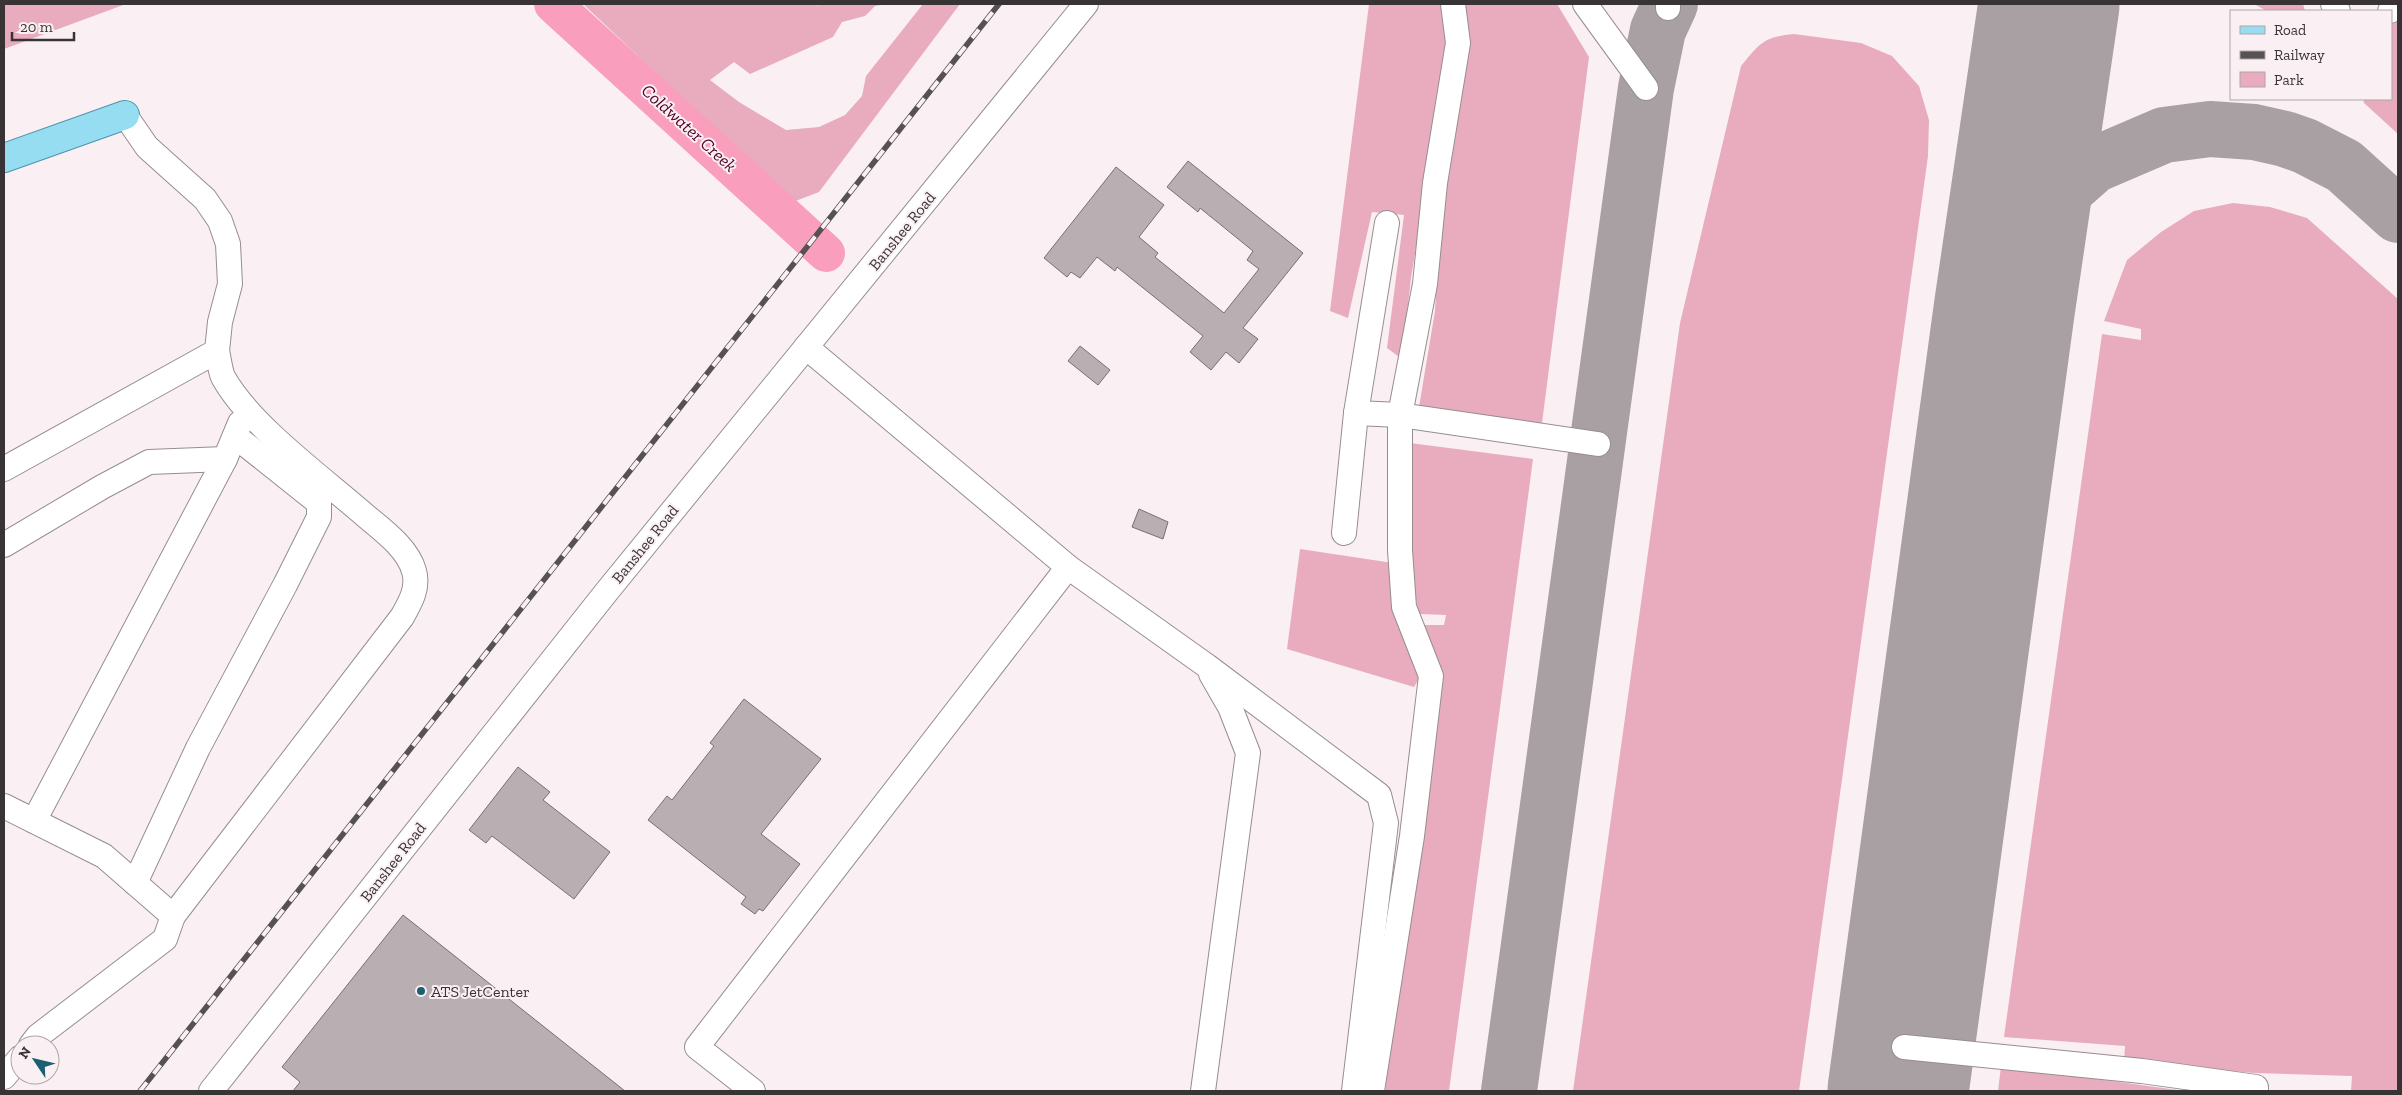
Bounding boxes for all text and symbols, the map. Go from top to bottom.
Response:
scale bar [12,10,75,42]
legend [2230,10,2392,100]
text: 20 m [20,18,53,36]
text: Road [2274,21,2307,39]
text: Railway [2274,46,2325,64]
text: Park [2274,71,2304,89]
water label: Coldwater Creek [637,79,741,177]
street label: Banshee Road [865,188,940,274]
street label: Banshee Road [608,501,683,587]
street label: Banshee Road [356,818,430,906]
place label: ATS JetCenter [431,982,530,1001]
marker: ATS JetCenter [415,985,427,997]
north arrow [10,1035,60,1085]
text: N [15,1043,35,1062]

